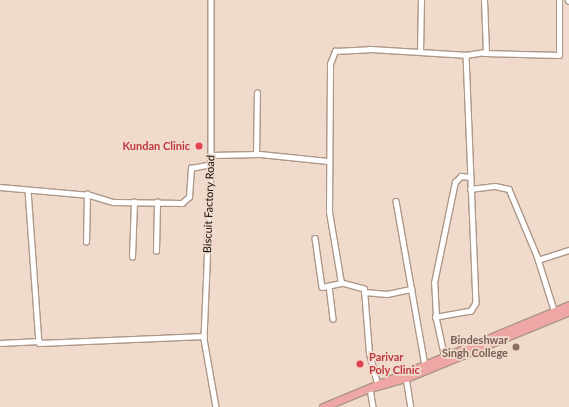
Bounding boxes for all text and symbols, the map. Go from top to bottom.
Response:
place label: Kundan Clinic [123,139,190,153]
marker: Kundan Clinic [193,140,205,152]
street label: Biscuit Factory Road [201,155,217,253]
place label: Bindeshwar Singh College [442,334,508,360]
marker: Bindeshwar Singh College [511,342,521,352]
place label: Parivar Poly Clinic [369,351,420,377]
marker: Parivar Poly Clinic [354,358,366,370]

